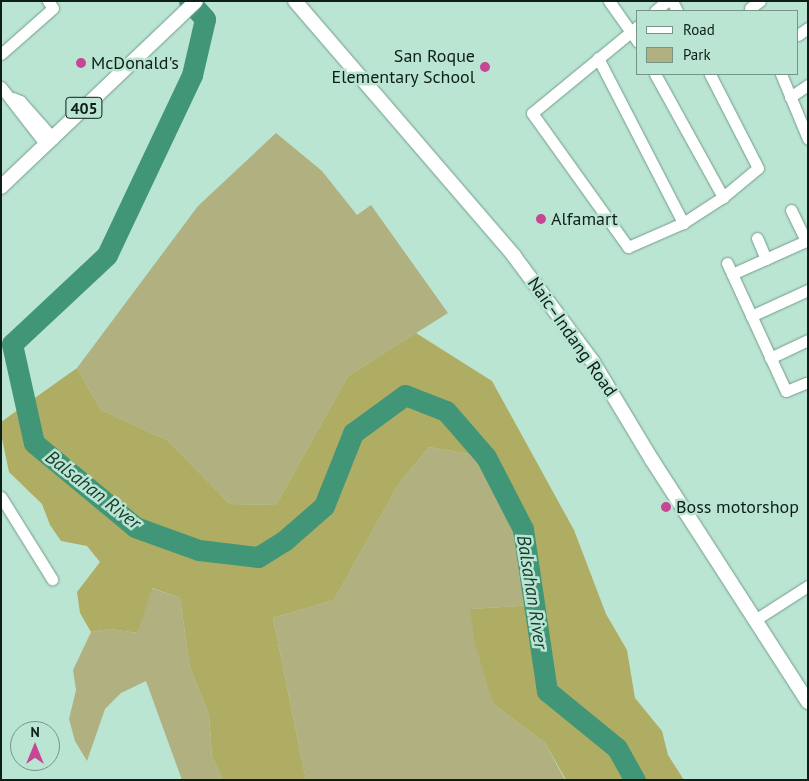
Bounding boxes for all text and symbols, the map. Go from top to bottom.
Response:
legend [636,10,799,75]
text: Road [683,20,715,39]
text: Park [683,45,711,64]
place label: San Roque Elementary School [331,46,475,88]
place label: McDonald's [91,52,179,74]
marker: McDonald's [75,57,87,69]
marker: San Roque Elementary School [479,61,491,73]
road number: 405 [65,95,103,122]
place label: Alfamart [551,208,618,230]
marker: Alfamart [535,213,547,225]
street label: Naic–Indang Road [523,273,621,401]
water label: Balsahan River [41,446,145,534]
place label: Boss motorshop [676,496,799,518]
marker: Boss motorshop [660,501,672,513]
water label: Balsahan River [512,534,552,650]
north arrow [10,721,60,771]
text: N [30,723,40,741]

